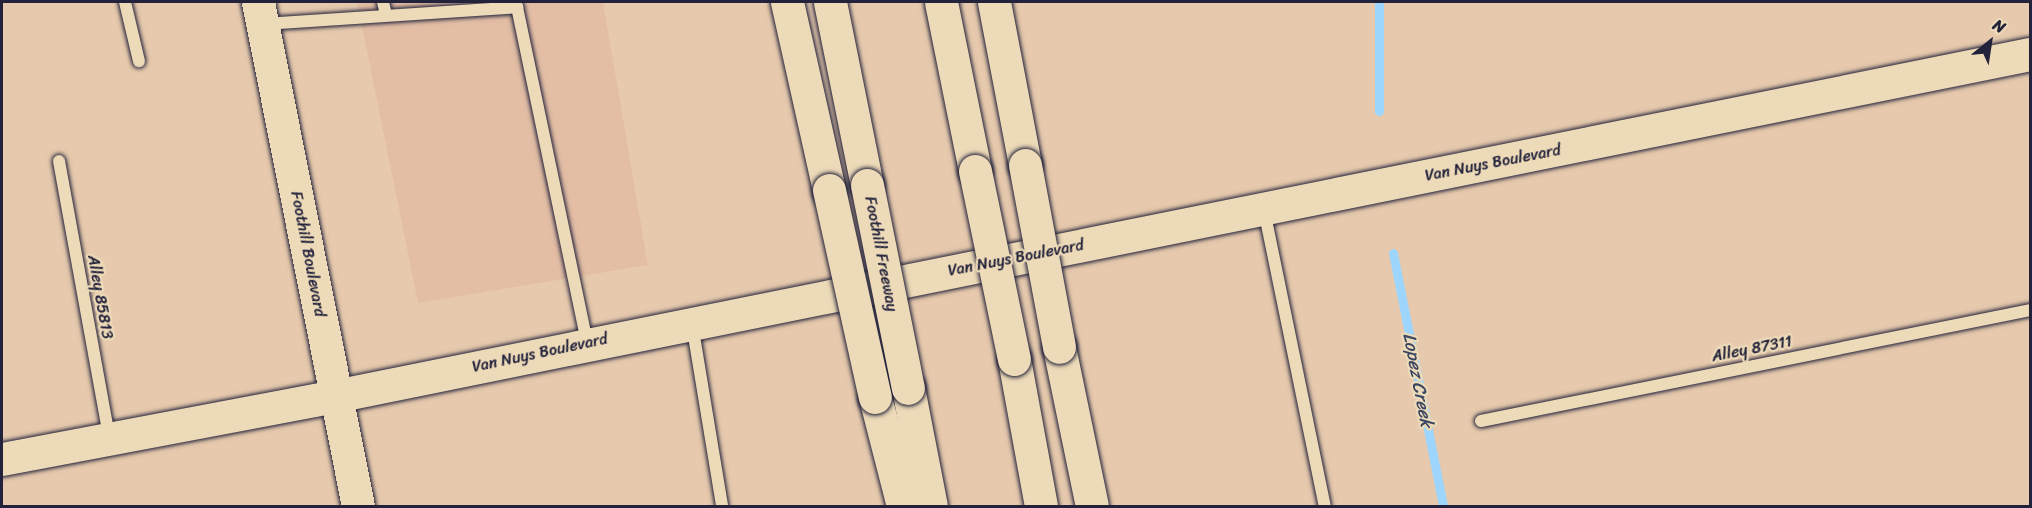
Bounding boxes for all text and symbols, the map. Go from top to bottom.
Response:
text: N [1987,11,2011,41]
north arrow [1960,12,2020,72]
street label: Van Nuys Boulevard [1423,140,1563,186]
street label: Foothill Boulevard [286,190,330,318]
street label: Foothill Freeway [860,195,902,313]
street label: Van Nuys Boulevard [946,235,1086,281]
street label: Alley 85813 [83,254,117,340]
street label: Van Nuys Boulevard [470,329,610,377]
water label: Lopez Creek [1398,331,1438,429]
street label: Alley 87311 [1710,332,1794,366]

